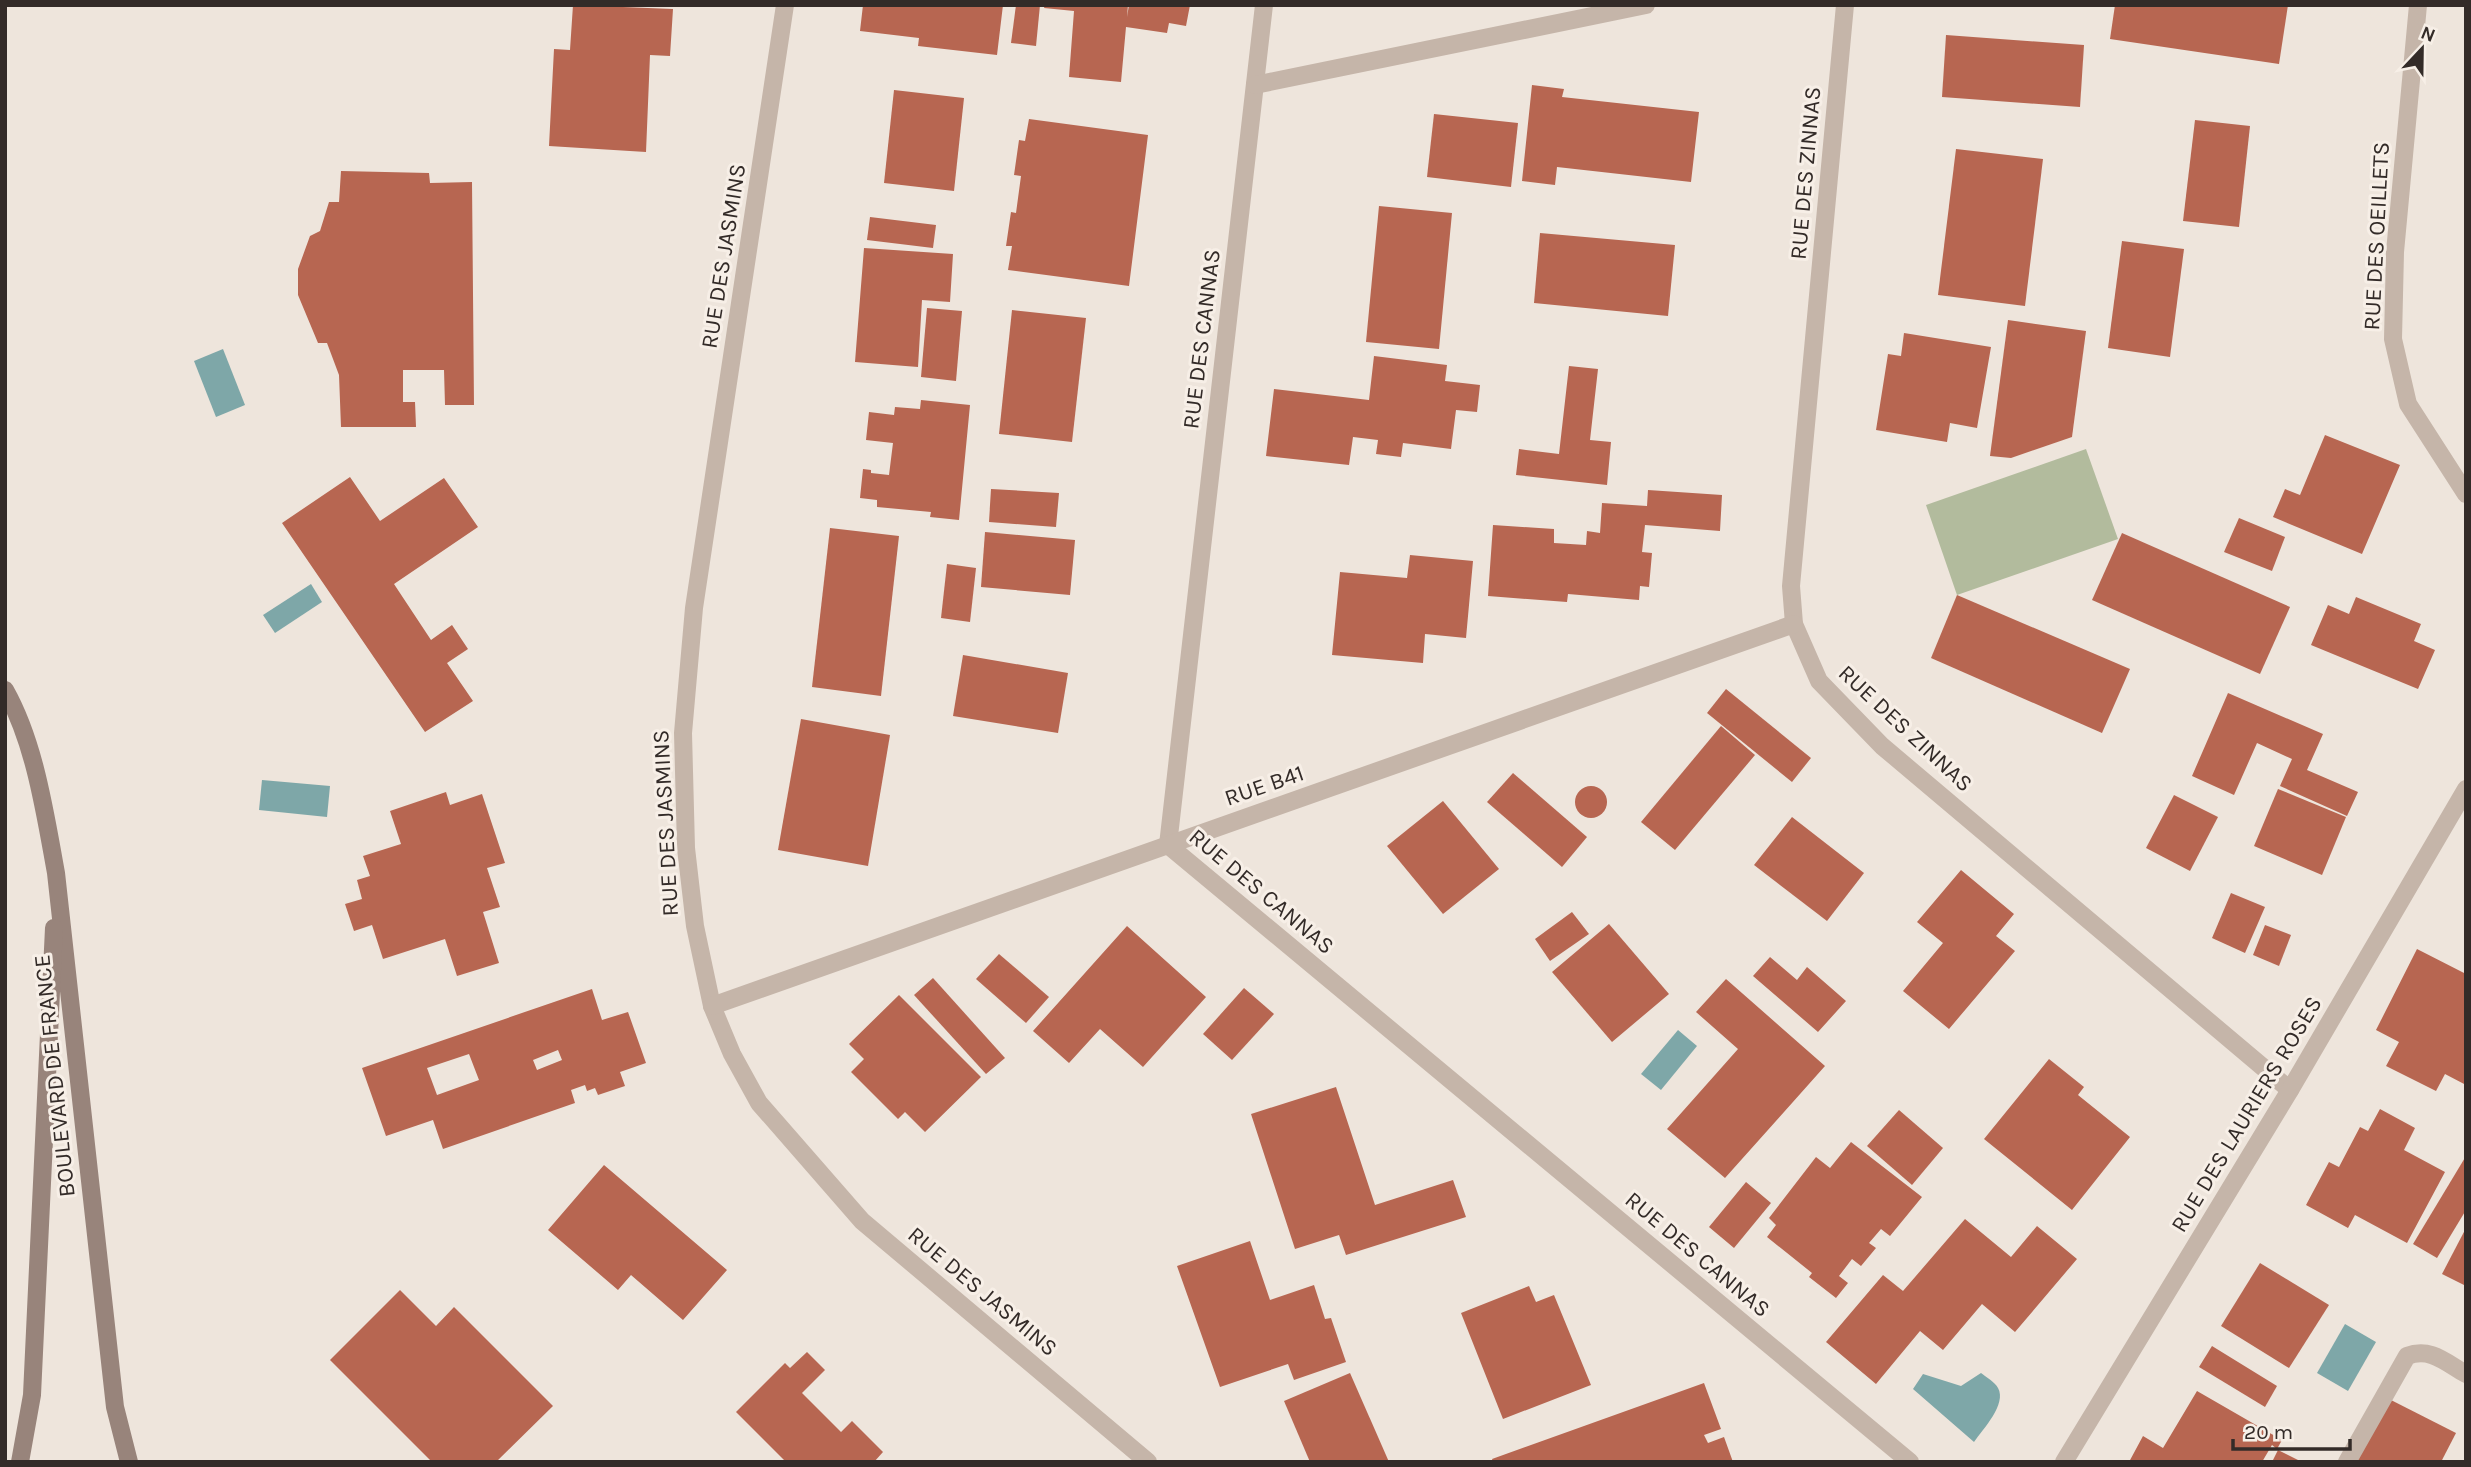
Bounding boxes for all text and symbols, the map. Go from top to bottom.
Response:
north arrow [2387,14,2457,84]
text: N [2418,21,2438,47]
street label: RUE DES ZINNAS [1784,85,1827,261]
street label: RUE DES OEILLETS [2358,141,2395,331]
street label: RUE DES JASMINS [696,162,751,351]
street label: RUE DES CANNAS [1177,248,1226,430]
street label: RUE DES ZINNAS [1833,659,1978,797]
street label: RUE DES JASMINS [647,729,684,917]
street label: RUE B41 [1221,759,1307,812]
street label: RUE DES CANNAS [1184,823,1340,960]
street label: BOULEVARD DE FRANCE [28,953,81,1199]
street label: RUE DES LAURIERS ROSES [2165,991,2328,1237]
street label: RUE DES CANNAS [1620,1186,1776,1323]
street label: RUE DES JASMINS [902,1221,1063,1362]
scale bar [2233,1408,2350,1452]
text: 20 m [2244,1420,2293,1444]

